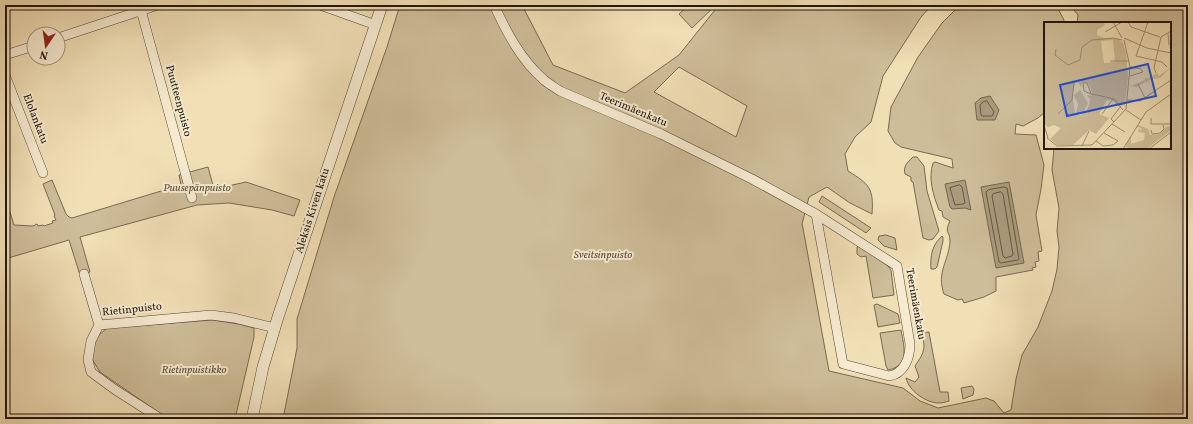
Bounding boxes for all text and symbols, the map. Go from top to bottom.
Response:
inset map [1044,22,1171,149]
north arrow [26,26,66,66]
text: N [39,46,50,62]
street label: Puutteenpuisto [161,64,195,139]
street label: Teerimäenkatu [597,89,669,131]
street label: Elolankatu [19,92,51,146]
street label: Aleksis Kiven katu [292,166,334,256]
park label: Puusepänpuisto [163,181,231,196]
park label: Sveitsinpuisto [574,248,632,263]
street label: Teerimäenkatu [901,267,929,341]
street label: Rietinpuisto [101,299,163,321]
park label: Rietinpuistikko [162,363,227,378]

